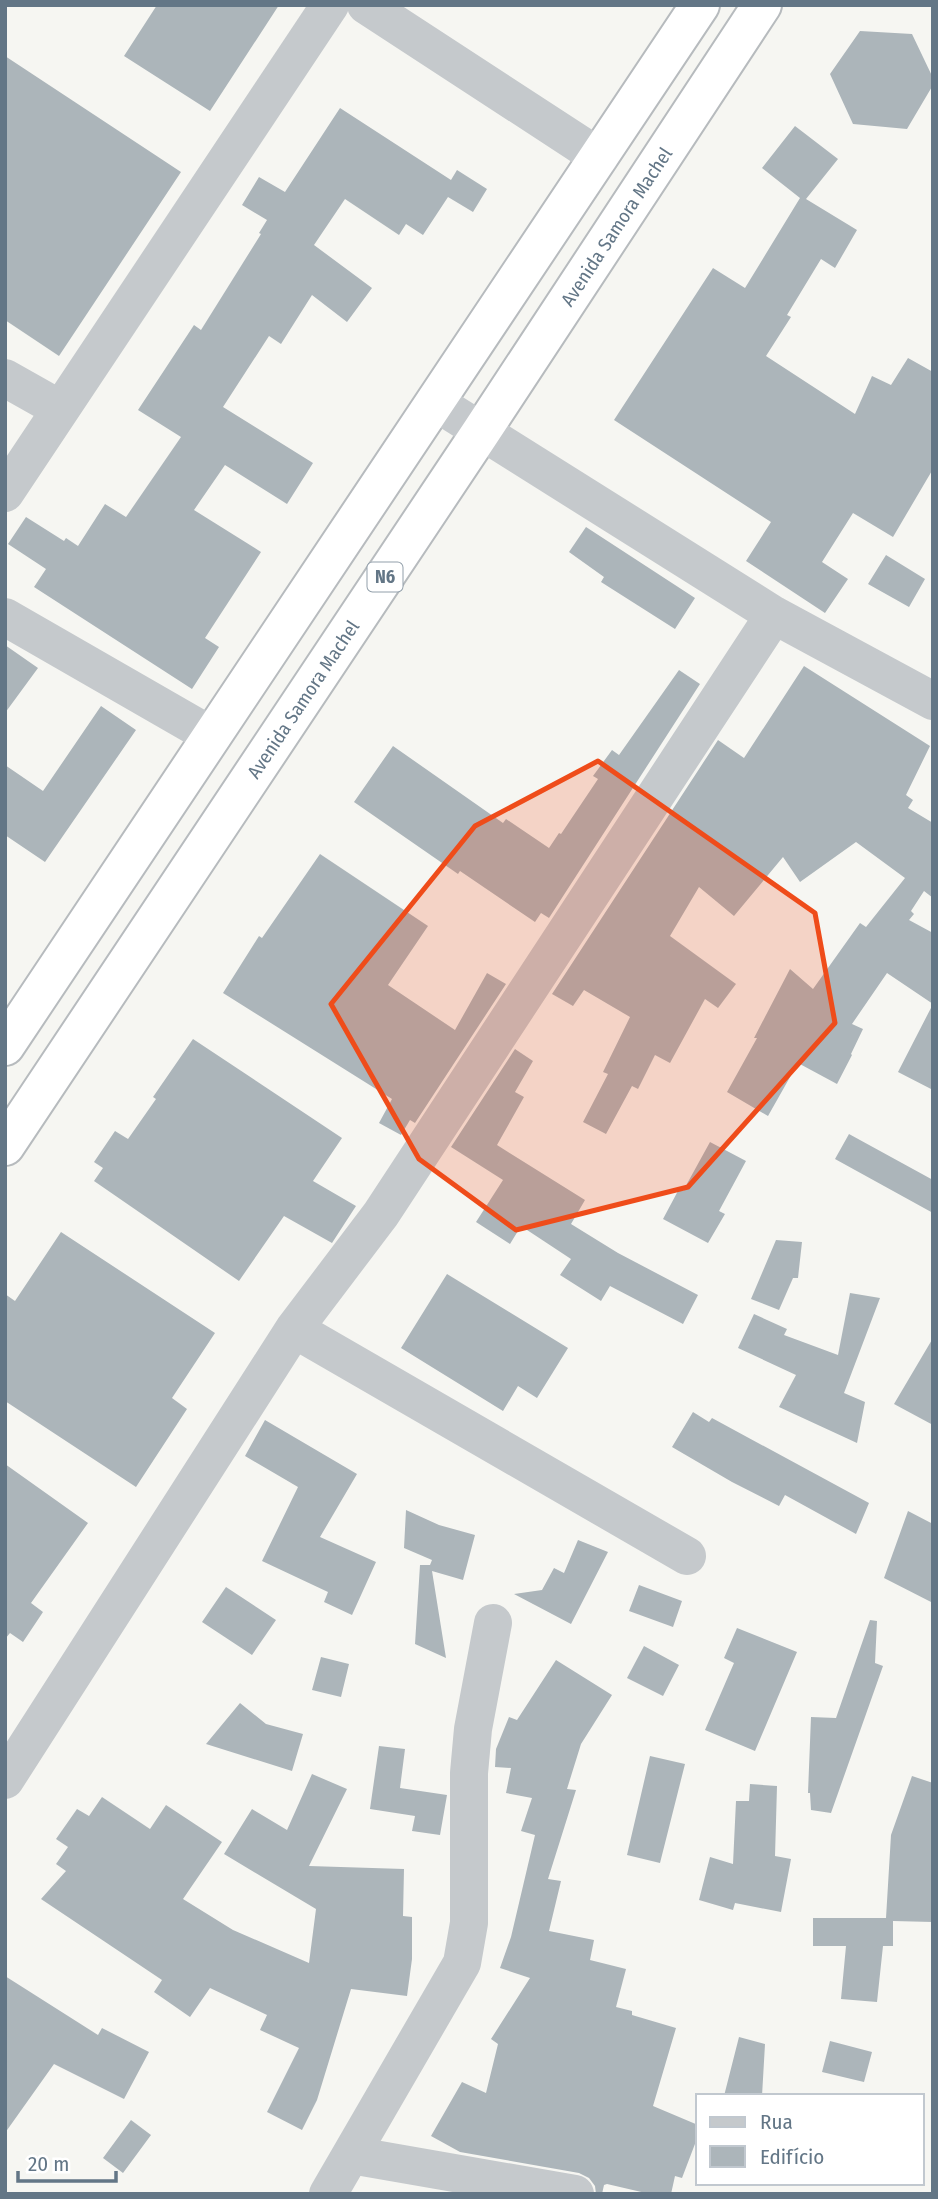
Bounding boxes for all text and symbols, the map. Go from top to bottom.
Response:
street label: Avenida Samora Machel [556,143,677,310]
road number: N6 [368,562,402,592]
street label: Avenida Samora Machel [242,616,364,783]
legend [696,2094,924,2185]
text: Rua [760,2109,793,2135]
scale bar [18,2140,116,2184]
text: Edifício [760,2144,824,2170]
text: 20 m [28,2151,69,2177]

